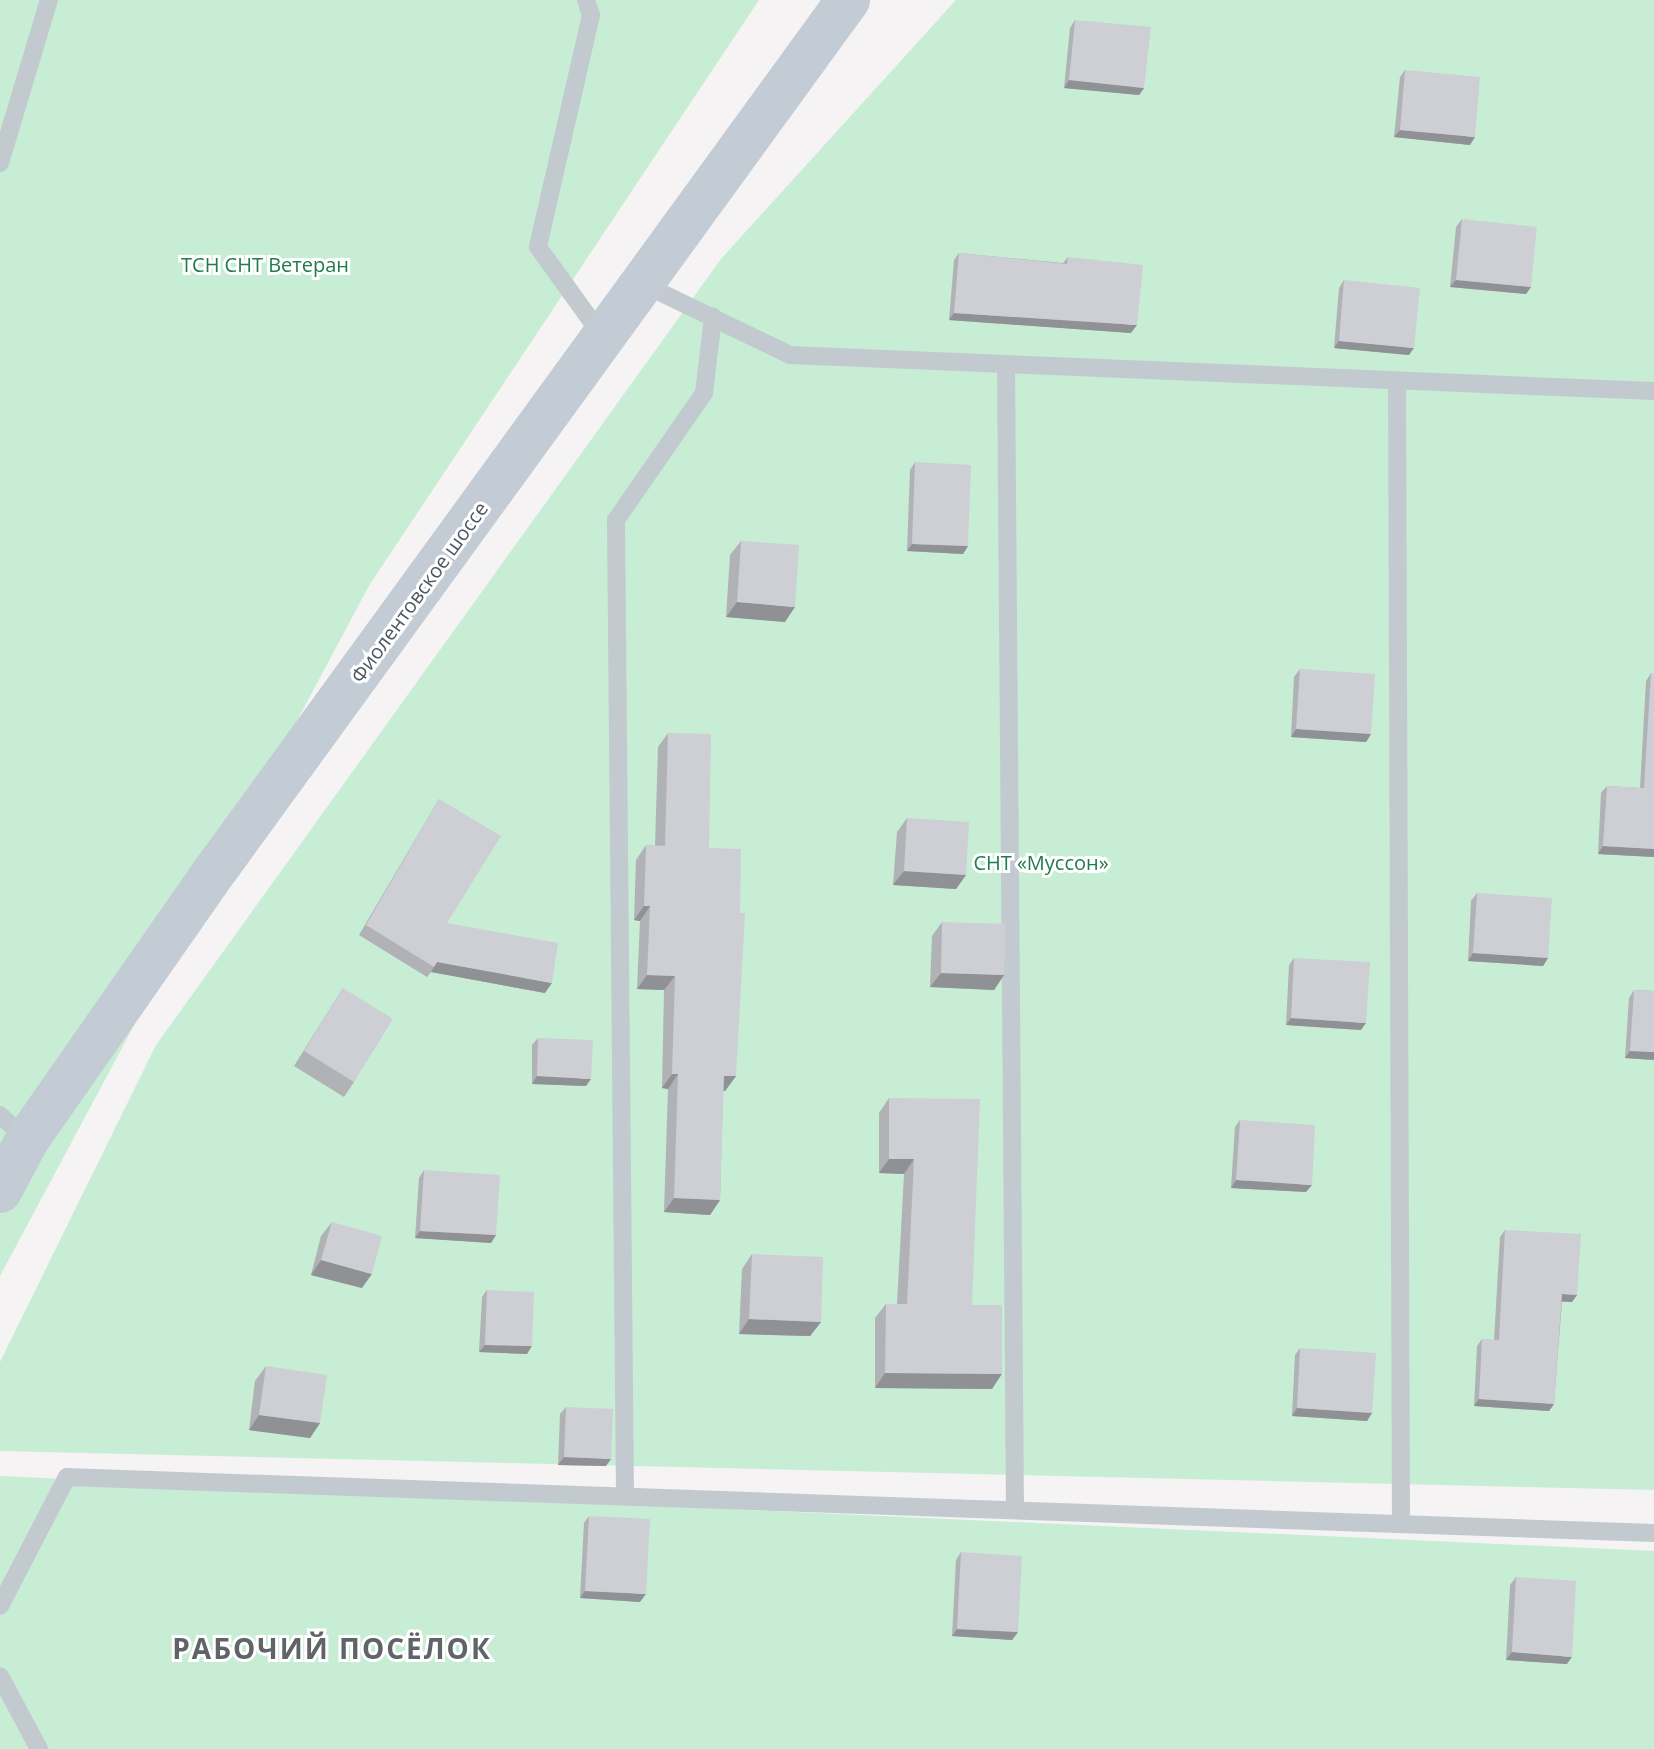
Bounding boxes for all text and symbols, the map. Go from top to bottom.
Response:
park label: ТСН СНТ Ветеран [181,252,349,276]
street label: Фиолентовское шоссе [345,497,493,687]
park label: СНТ «Муссон» [973,850,1109,874]
district label: РАБОЧИЙ ПОСЁЛОК [172,1631,492,1665]

